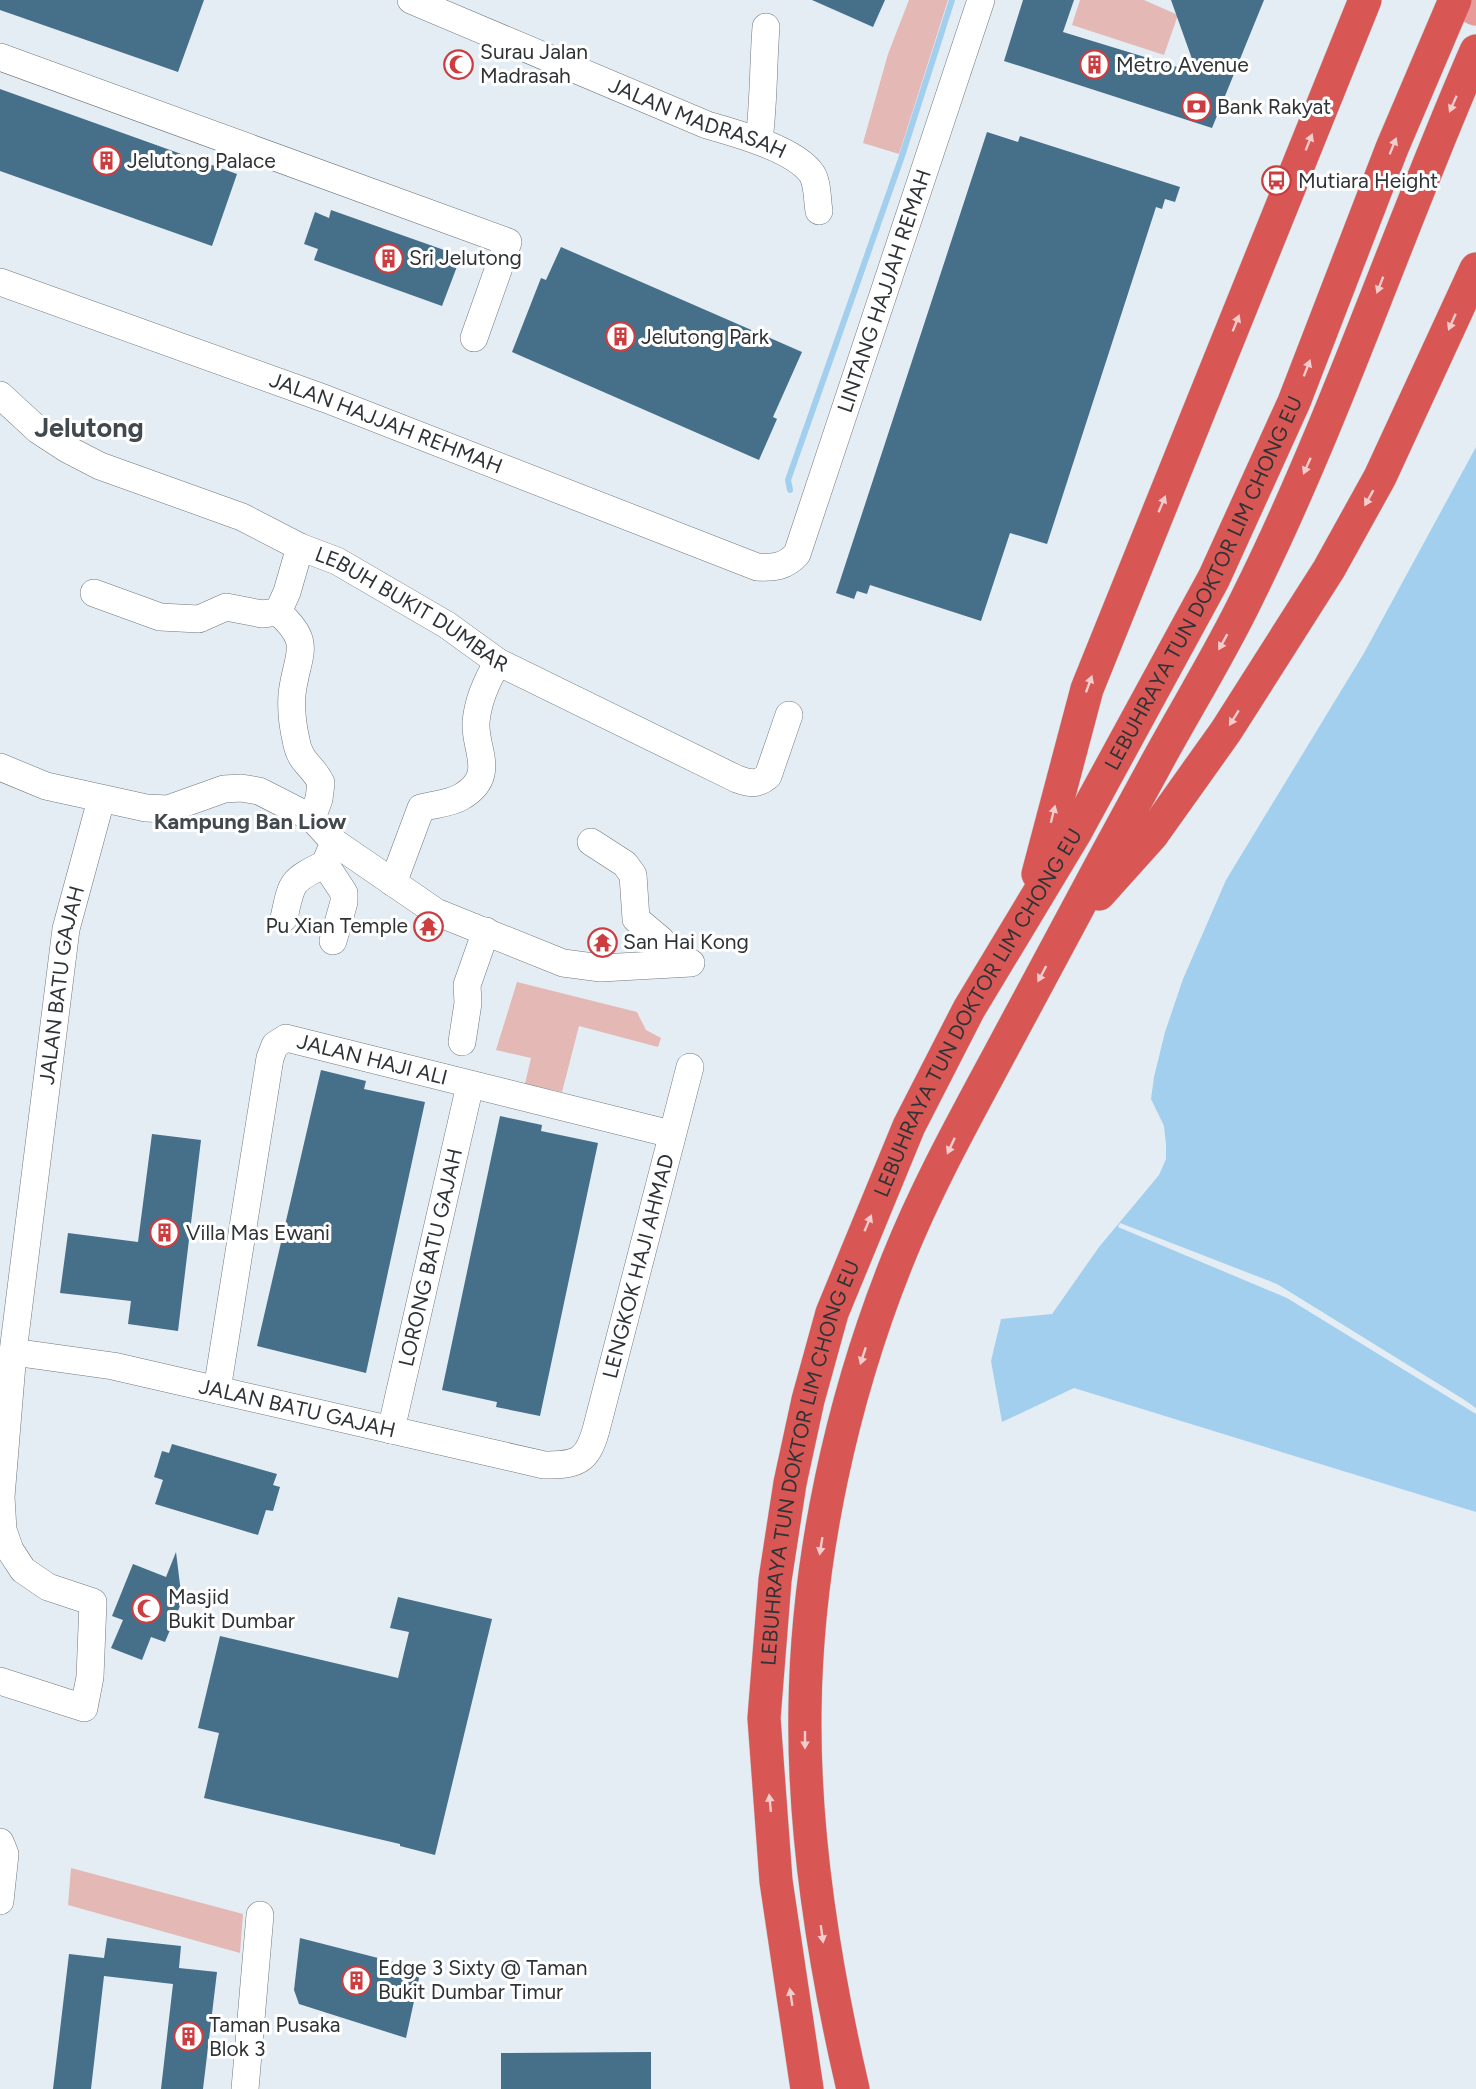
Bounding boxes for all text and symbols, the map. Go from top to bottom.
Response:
place label: Surau Jalan Madrasah [480,39,588,88]
mosque icon: Surau Jalan Madrasah [443,48,475,80]
building icon: Metro Avenue [1079,49,1111,81]
place label: Metro Avenue [1116,52,1249,77]
street label: JALAN MADRASAH [605,72,791,163]
bank icon: Bank Rakyat [1180,91,1212,123]
place label: Bank Rakyat [1217,94,1331,119]
one-way arrow [1448,96,1457,113]
one-way arrow [1304,133,1314,151]
one-way arrow [1388,137,1398,155]
building icon: Jelutong Palace [90,145,122,177]
place label: Jelutong Palace [127,148,276,173]
bus stop icon: Mutiara Height [1261,165,1293,197]
street label: LINTANG HAJJAH REMAH [832,166,936,416]
place label: Mutiara Height [1298,168,1438,193]
building icon: Sri Jelutong [372,242,404,274]
place label: Sri Jelutong [409,245,522,270]
one-way arrow [1375,276,1384,294]
one-way arrow [1231,314,1241,332]
one-way arrow [1448,314,1457,331]
building icon: Jelutong Park [604,321,636,353]
place label: Jelutong Park [641,324,770,349]
one-way arrow [1303,358,1313,376]
street label: JALAN HAJJAH REHMAH [266,367,506,479]
street label: LEBUHRAYA TUN DOKTOR LIM CHONG EU [1099,392,1307,774]
district label: Jelutong [34,411,144,444]
one-way arrow [1302,457,1311,474]
one-way arrow [1364,490,1374,507]
one-way arrow [1157,494,1167,512]
street label: LEBUH BUKIT DUMBAR [312,541,512,677]
one-way arrow [1218,634,1228,651]
one-way arrow [1085,675,1095,693]
one-way arrow [1228,710,1240,726]
one-way arrow [1049,804,1059,823]
district label: Kampung Ban Liow [154,808,347,835]
street label: LEBUHRAYA TUN DOKTOR LIM CHONG EU [868,824,1087,1200]
street label: JALAN BATU GAJAH [34,883,89,1086]
temple icon: Pu Xian Temple [413,910,445,942]
place label: Pu Xian Temple [266,913,408,938]
temple icon: San Hai Kong [586,926,618,958]
place label: San Hai Kong [623,929,749,954]
one-way arrow [1038,965,1047,982]
street label: JALAN HAJI ALI [294,1028,450,1090]
one-way arrow [946,1137,956,1155]
street label: LORONG BATU GAJAH [393,1146,467,1369]
street label: LENGKOK HAJI AHMAD [597,1151,679,1381]
one-way arrow [863,1214,872,1231]
building icon: Villa Mas Ewani [149,1217,181,1249]
place label: Villa Mas Ewani [186,1220,330,1245]
street label: LEBUHRAYA TUN DOKTOR LIM CHONG EU [755,1256,864,1667]
one-way arrow [858,1347,867,1365]
street label: JALAN BATU GAJAH [197,1373,398,1443]
one-way arrow [816,1537,825,1556]
place label: Masjid Bukit Dumbar [168,1584,295,1633]
mosque icon: Masjid Bukit Dumbar [131,1593,163,1625]
one-way arrow [800,1731,810,1750]
one-way arrow [765,1793,774,1812]
one-way arrow [818,1925,827,1944]
place label: Edge 3 Sixty @ Taman Bukit Dumbar Timur [378,1955,588,2004]
building icon: Edge 3 Sixty @ Taman Bukit Dumbar Timur [341,1964,373,1996]
one-way arrow [787,1987,796,2006]
place label: Taman Pusaka Blok 3 [209,2012,340,2061]
building icon: Taman Pusaka Blok 3 [172,2021,204,2053]

